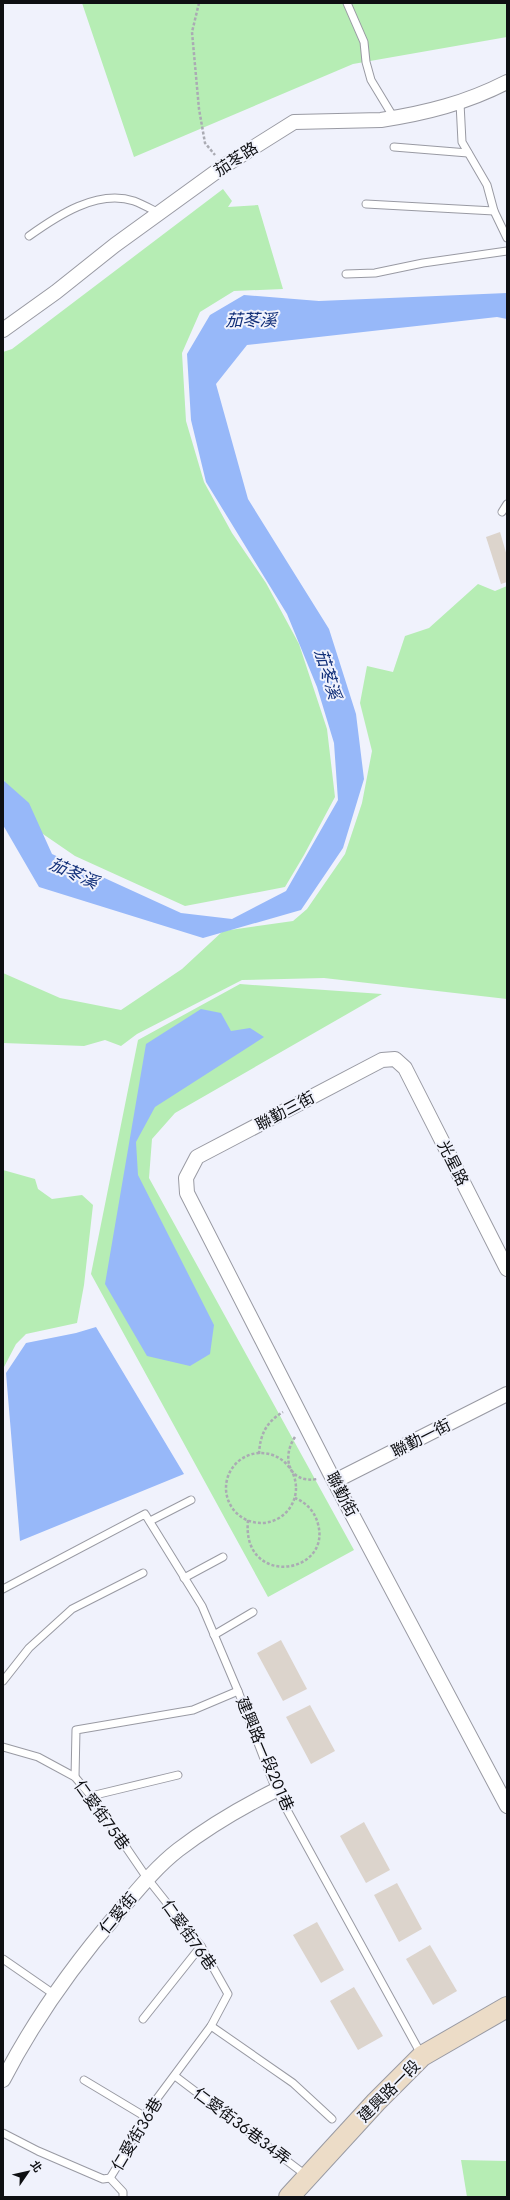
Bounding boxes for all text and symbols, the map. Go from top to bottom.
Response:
street label: 茄苳路 [210,136,262,182]
water label: 茄苳溪 [226,308,278,332]
water label: 茄苳溪 [309,646,348,704]
water label: 茄苳溪 [46,852,104,895]
street label: 聯勤三街 [251,1086,319,1136]
street label: 光星路 [432,1136,474,1190]
street label: 聯勤一街 [387,1413,455,1463]
street label: 聯勤街 [321,1467,363,1521]
street label: 建興路一段201巷 [231,1693,299,1815]
street label: 仁愛街75巷 [69,1775,135,1855]
street label: 仁愛街 [94,1887,142,1939]
street label: 仁愛街76巷 [156,1895,222,1975]
street label: 建興路一段 [353,2055,425,2127]
street label: 仁愛街36巷34弄 [189,2082,295,2170]
street label: 仁愛街36巷 [106,2093,168,2175]
north arrow [8,2152,48,2192]
text: 北 [27,2157,46,2175]

